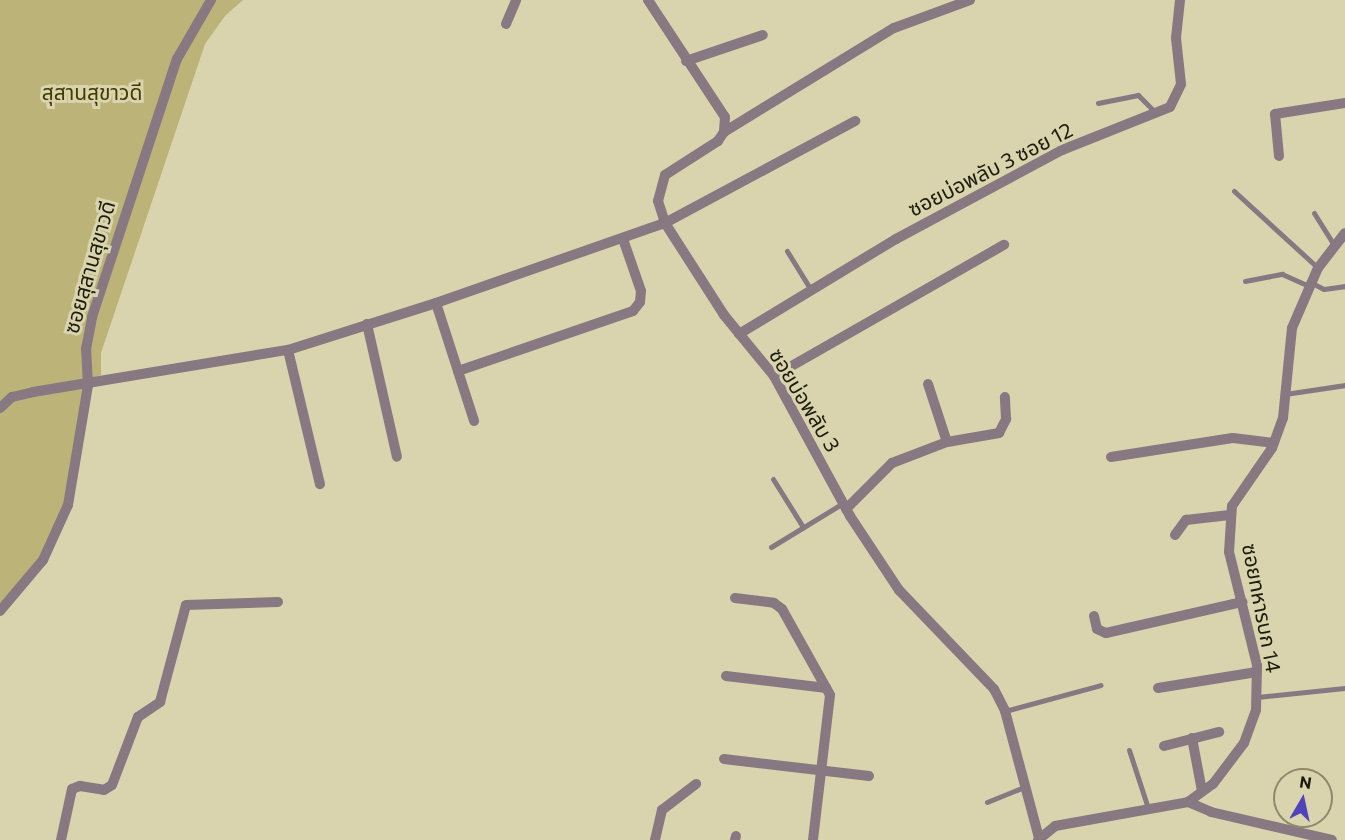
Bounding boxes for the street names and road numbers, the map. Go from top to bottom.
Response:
street label: ซอยบ่อพลับ 3 ซอย 12 [904,117,1076,221]
street label: ซอยสุสานสุขาวดี [58,198,120,336]
street label: ซอยบ่อพลับ 3 [764,344,846,456]
street label: ซอยทหารบก 14 [1237,541,1287,675]

